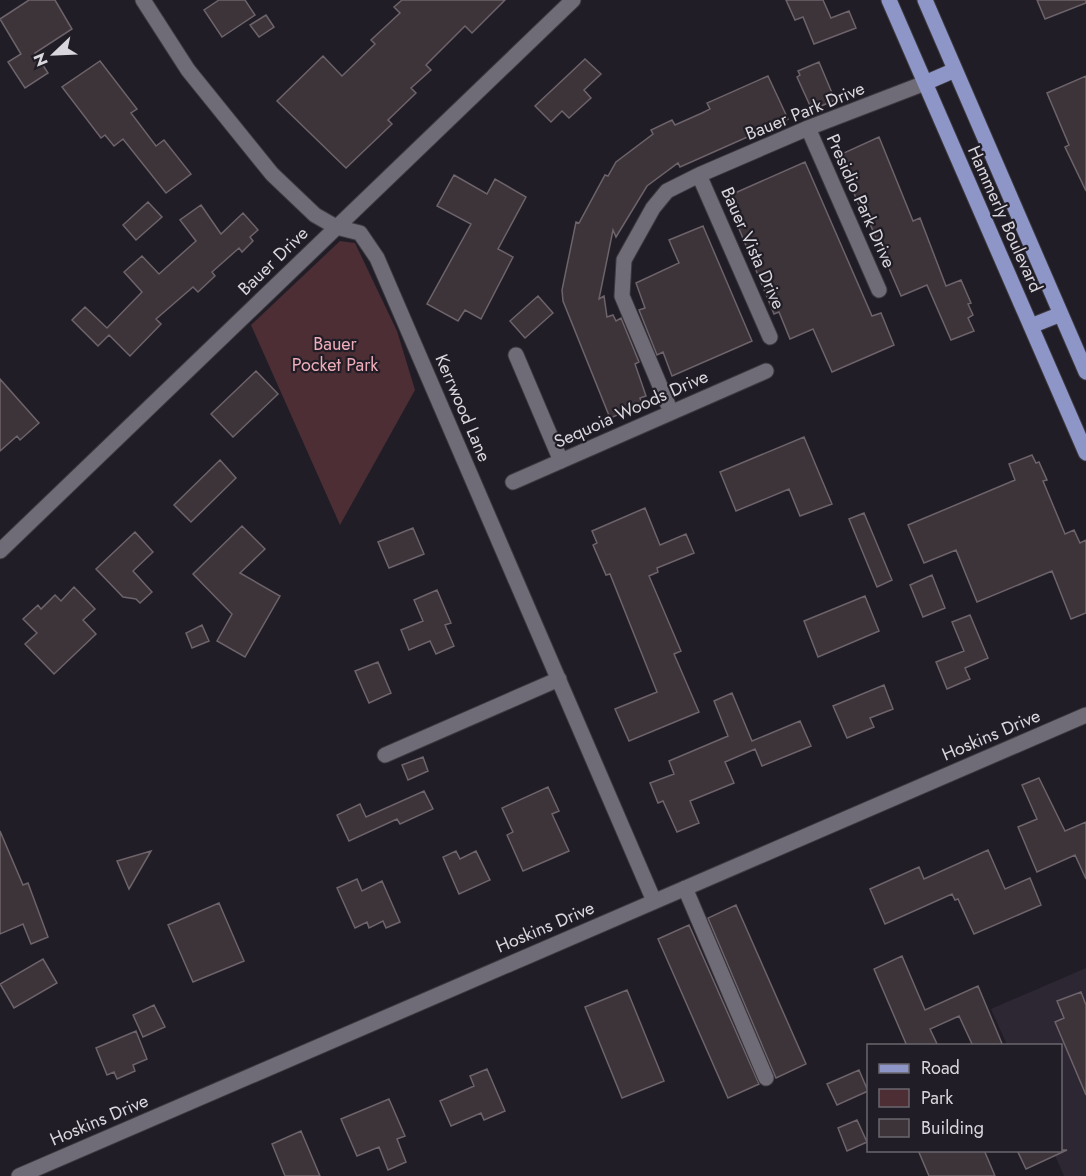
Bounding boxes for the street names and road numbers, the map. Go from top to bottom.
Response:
street label: Bauer Park Drive [741,75,869,147]
street label: Presidio Park Drive [820,130,902,272]
street label: Hammerly Boulevard [961,142,1049,296]
street label: Bauer Vista Drive [714,183,792,313]
street label: Bauer Drive [232,221,314,301]
street label: Kerrwood Lane [429,350,497,466]
street label: Sequoia Woods Drive [550,363,712,455]
street label: Hoskins Drive [938,703,1044,767]
street label: Hoskins Drive [492,895,598,959]
street label: Hoskins Drive [46,1088,152,1152]

